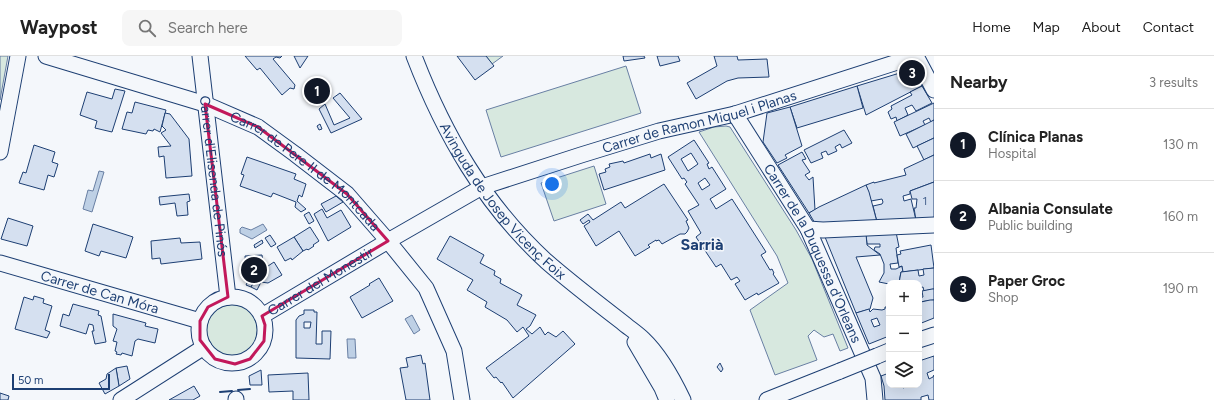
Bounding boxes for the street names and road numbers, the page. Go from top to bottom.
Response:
street label: Carrer de Ramon Miquel i Planas [600,86,798,157]
street label: Carrer d'Elisenda de Pinós [196,95,232,258]
street label: Carrer de Pere II de Montcada [228,108,384,234]
street label: Avinguda de Josep Vicenç Foix [436,120,570,283]
street label: Carrer de la Duquessa d'Orleans [760,160,865,345]
street label: Carrer del Monestir [264,243,377,319]
street label: Carrer de Can Móra [39,267,161,317]

